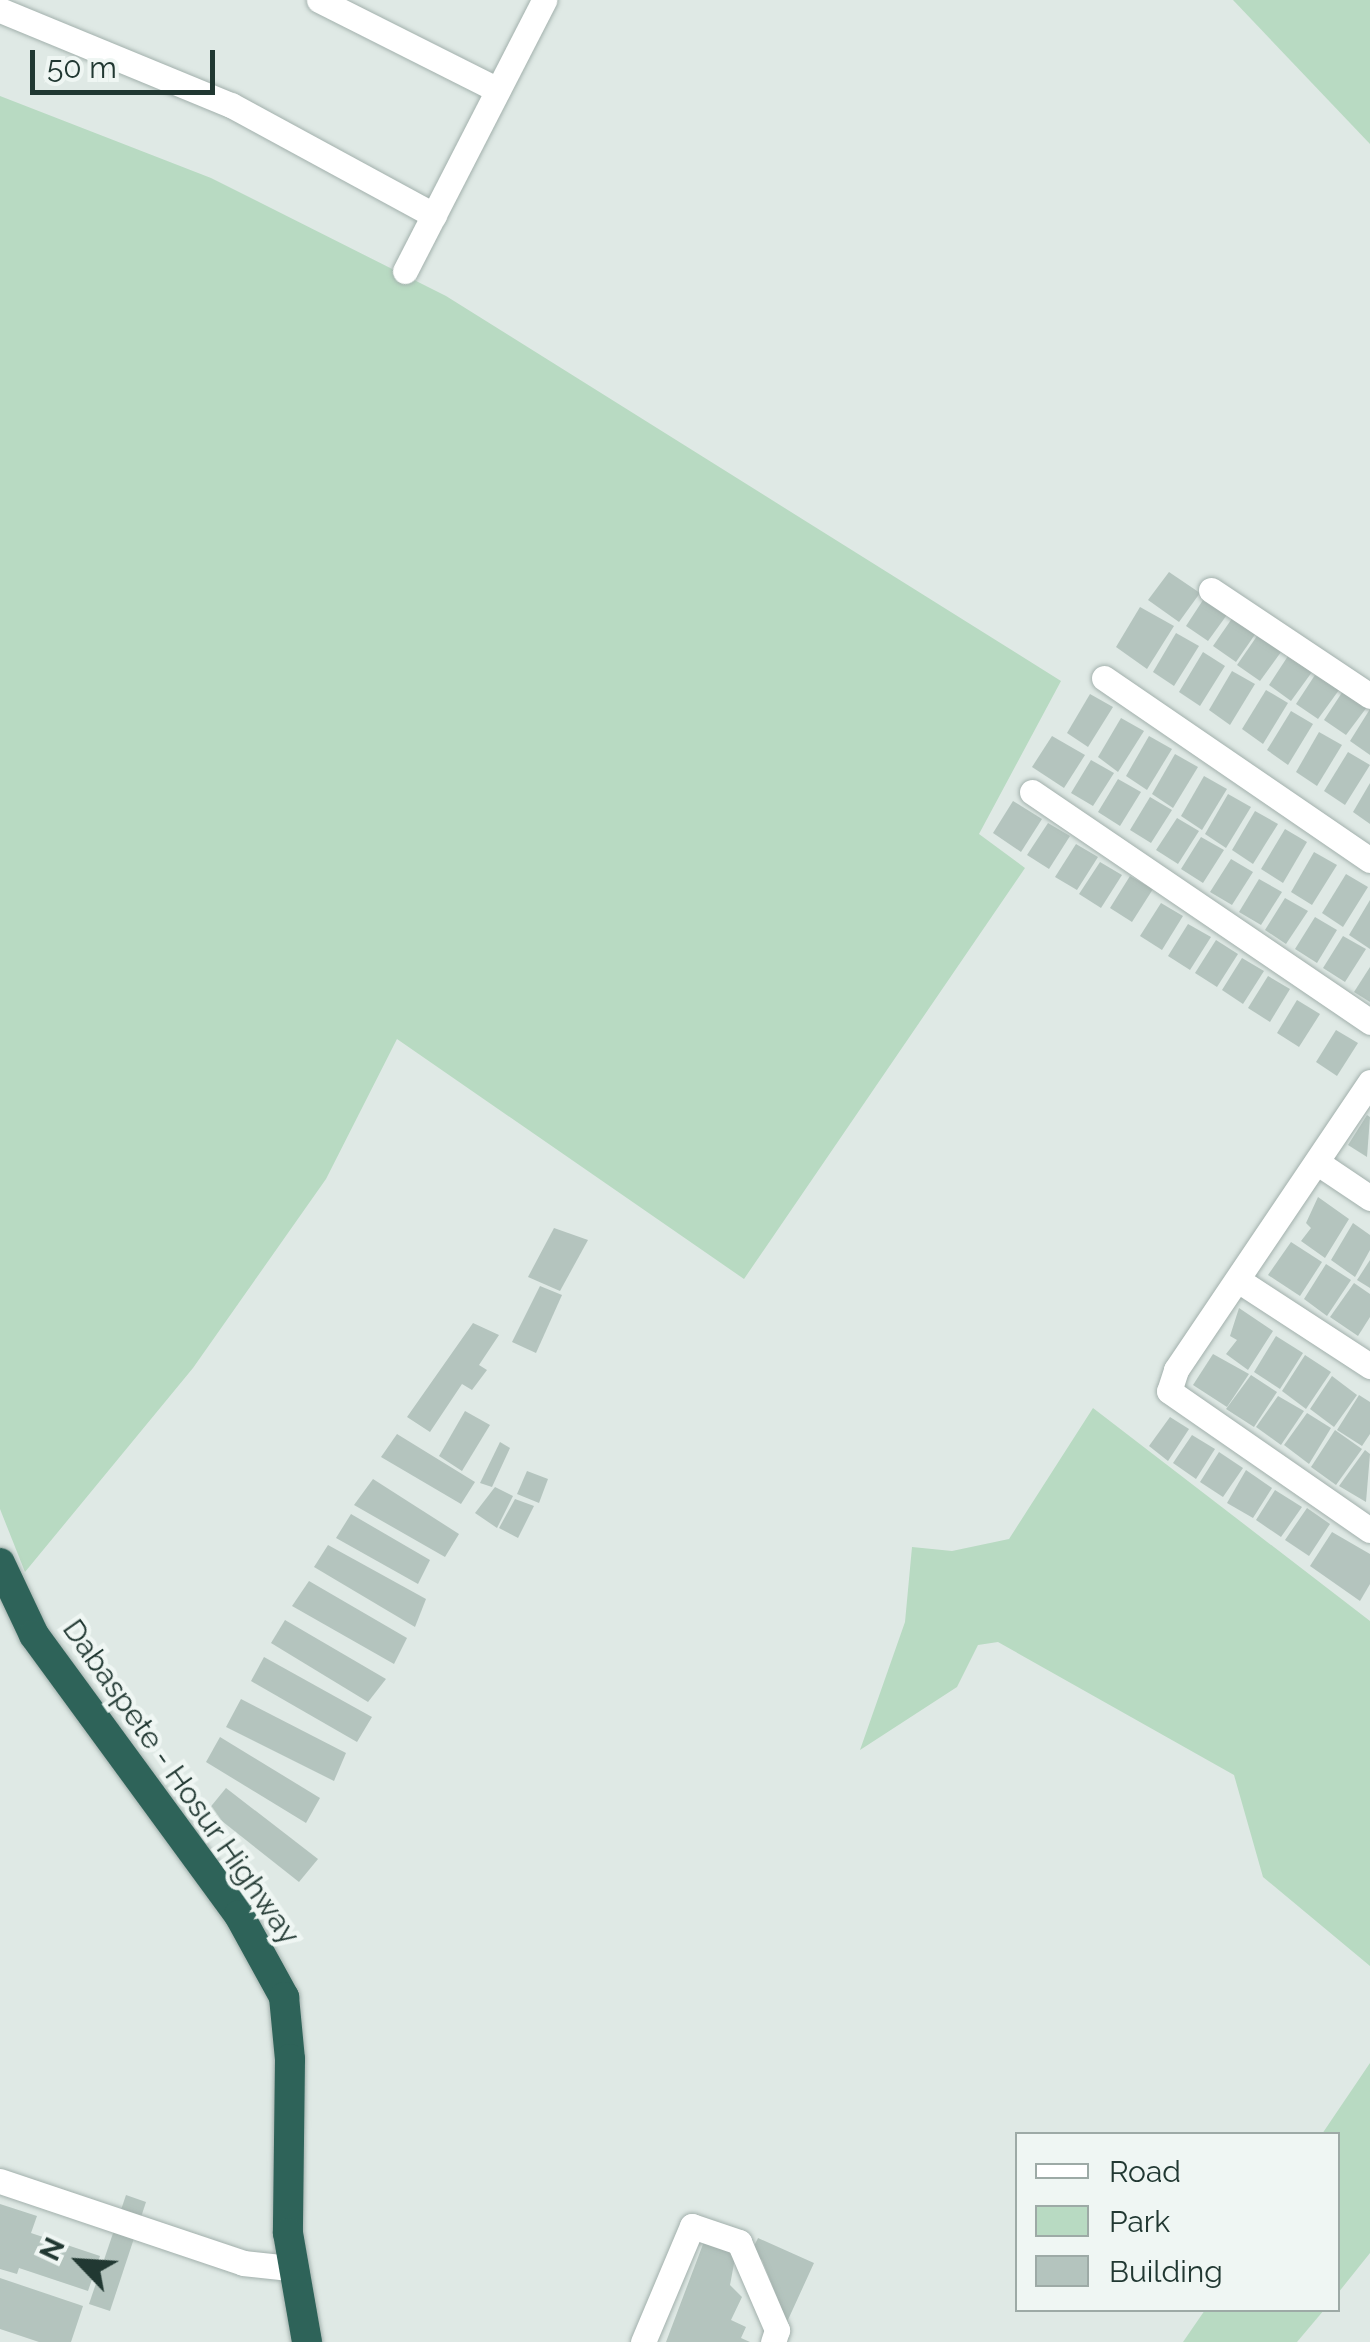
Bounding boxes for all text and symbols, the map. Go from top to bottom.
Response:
scale bar [35,30,220,92]
text: 50 m [47,50,117,85]
street label: Dabaspete - Hosur Highway [55,1612,307,1952]
legend [1015,2132,1340,2312]
text: Road [1109,2154,1181,2189]
text: Park [1109,2204,1170,2239]
north arrow [30,2212,130,2312]
text: N [33,2232,72,2266]
text: Building [1109,2254,1223,2289]

